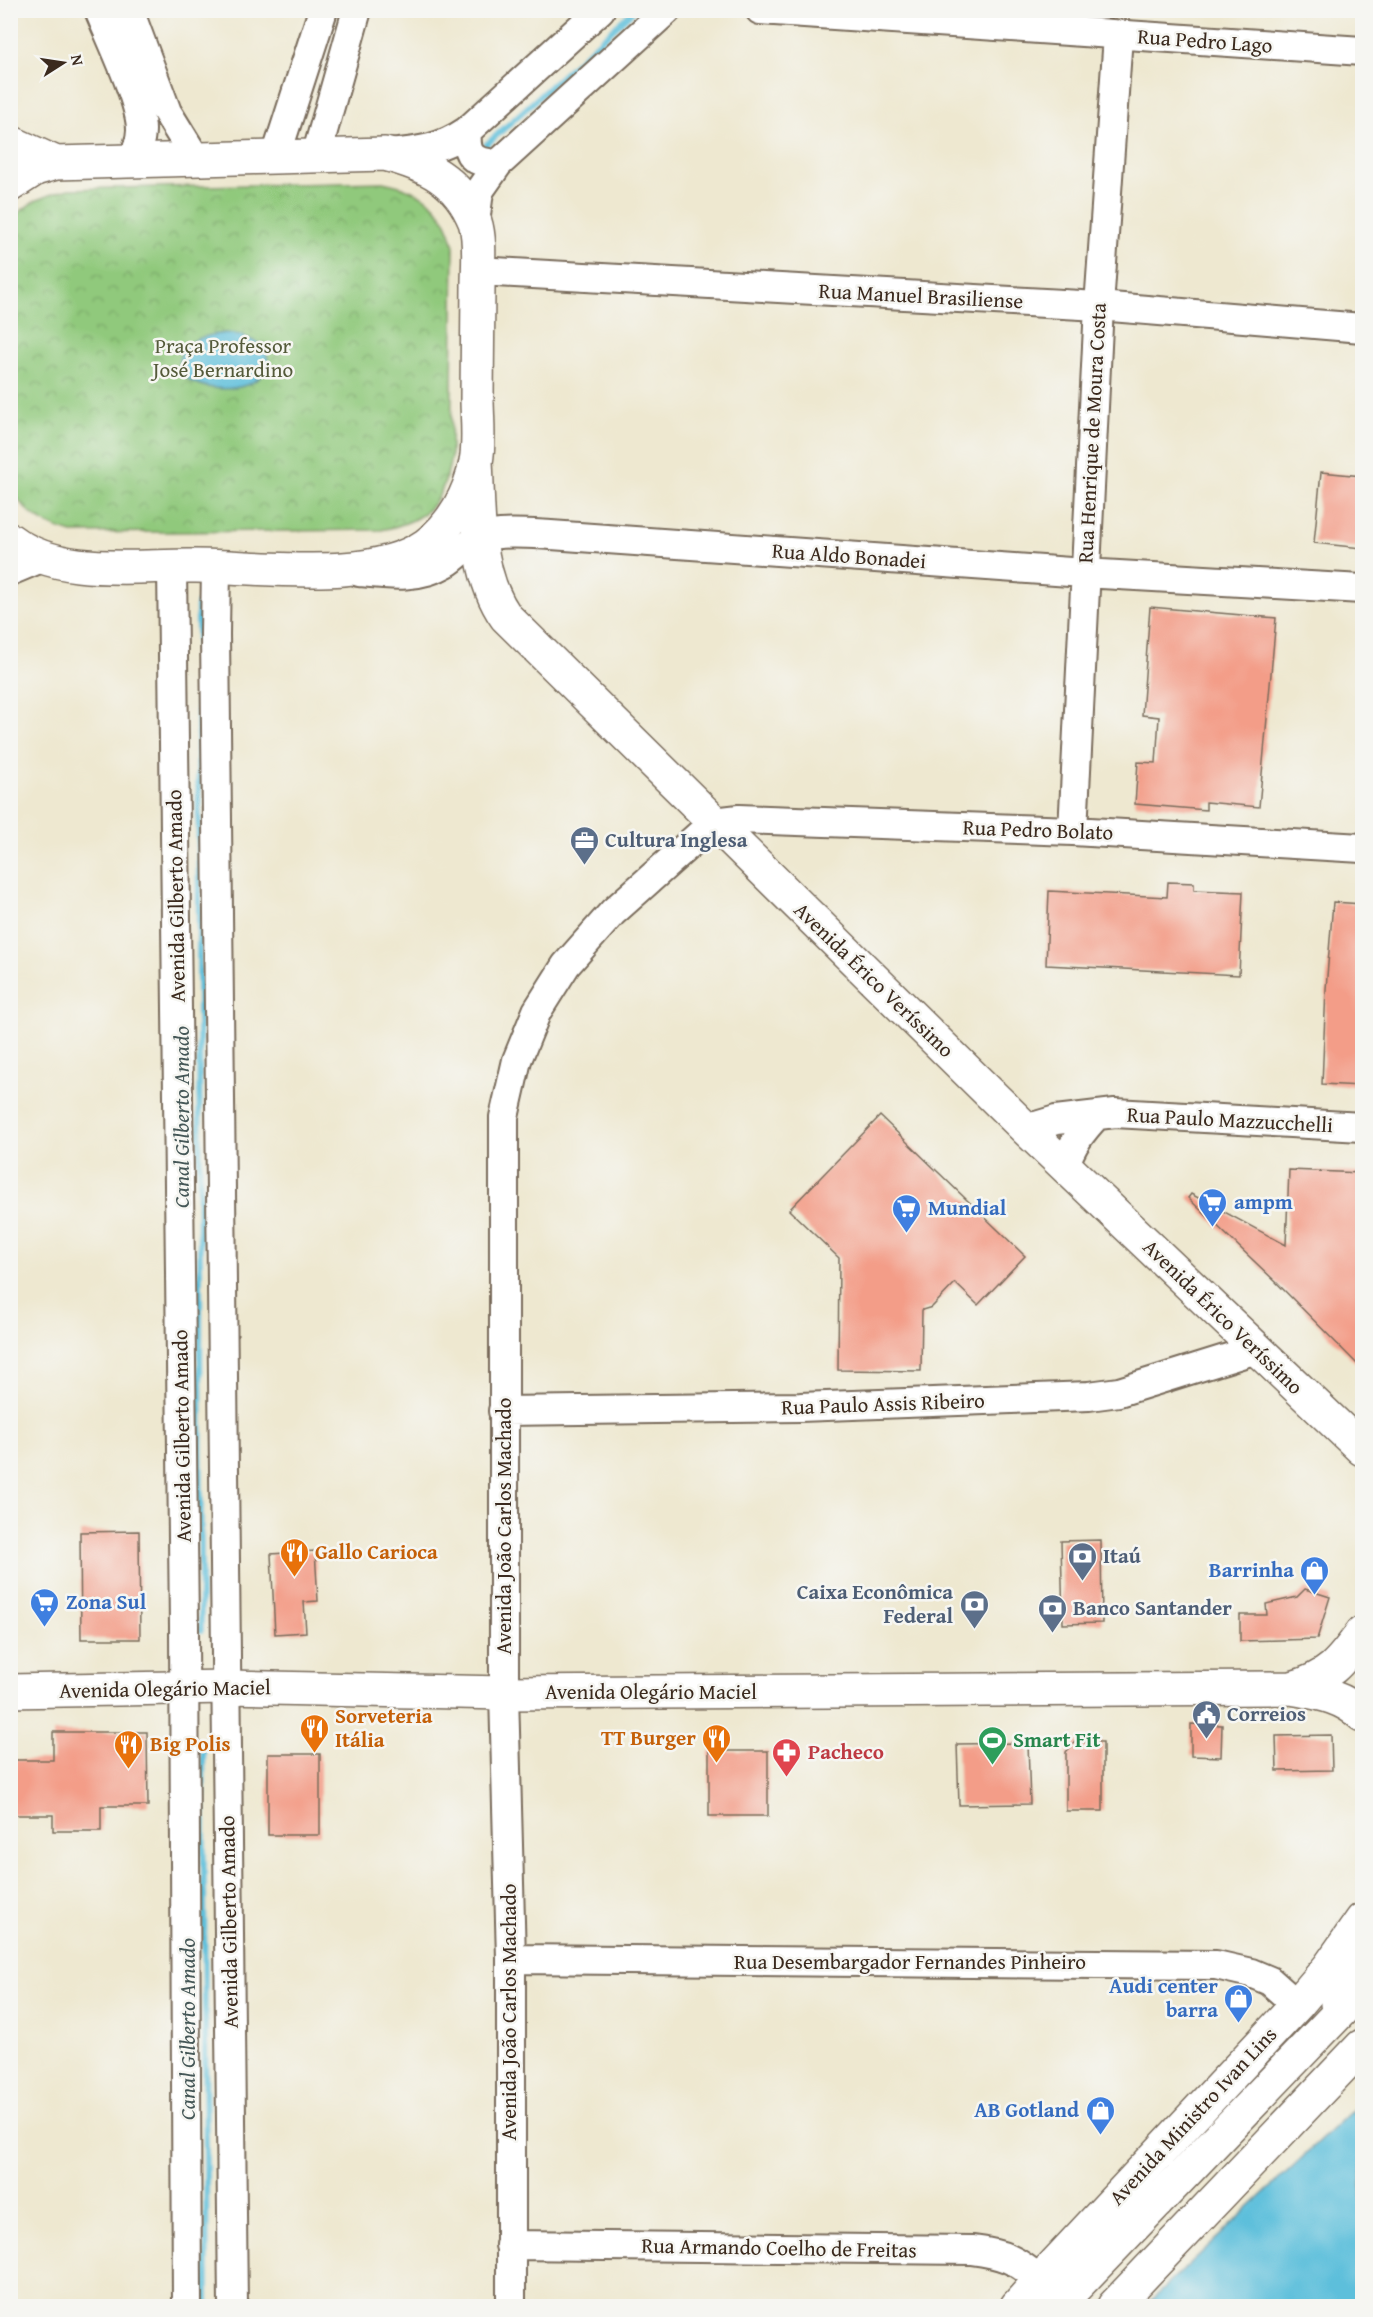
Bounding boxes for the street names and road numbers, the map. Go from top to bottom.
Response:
street label: Rua Pedro Lago [1136,20,1274,61]
street label: Rua Manuel Brasiliense [818,275,1024,316]
street label: Rua Henrique de Moura Costa [1069,302,1114,564]
street label: Rua Aldo Bonadei [771,535,927,576]
street label: Avenida Gilberto Amado [158,789,193,1003]
street label: Rua Pedro Bolato [962,811,1114,848]
street label: Avenida Érico Veríssimo [787,895,961,1064]
street label: Rua Paulo Mazzucchelli [1126,1099,1334,1140]
street label: Avenida Érico Veríssimo [1136,1232,1310,1401]
street label: Avenida Gilberto Amado [164,1329,199,1543]
street label: Rua Paulo Assis Ribeiro [781,1384,985,1423]
street label: Avenida João Carlos Machado [488,1398,519,1654]
street label: Avenida Olegário Maciel [59,1671,271,1706]
street label: Avenida Olegário Maciel [545,1676,757,1707]
street label: Avenida Gilberto Amado [211,1815,246,2029]
street label: Avenida João Carlos Machado [493,1884,524,2140]
street label: Rua Desembargador Fernandes Pinheiro [734,1946,1086,1977]
street label: Avenida Ministro Ivan Lins [1101,2019,1284,2212]
street label: Rua Armando Coelho de Freitas [641,2230,917,2265]

